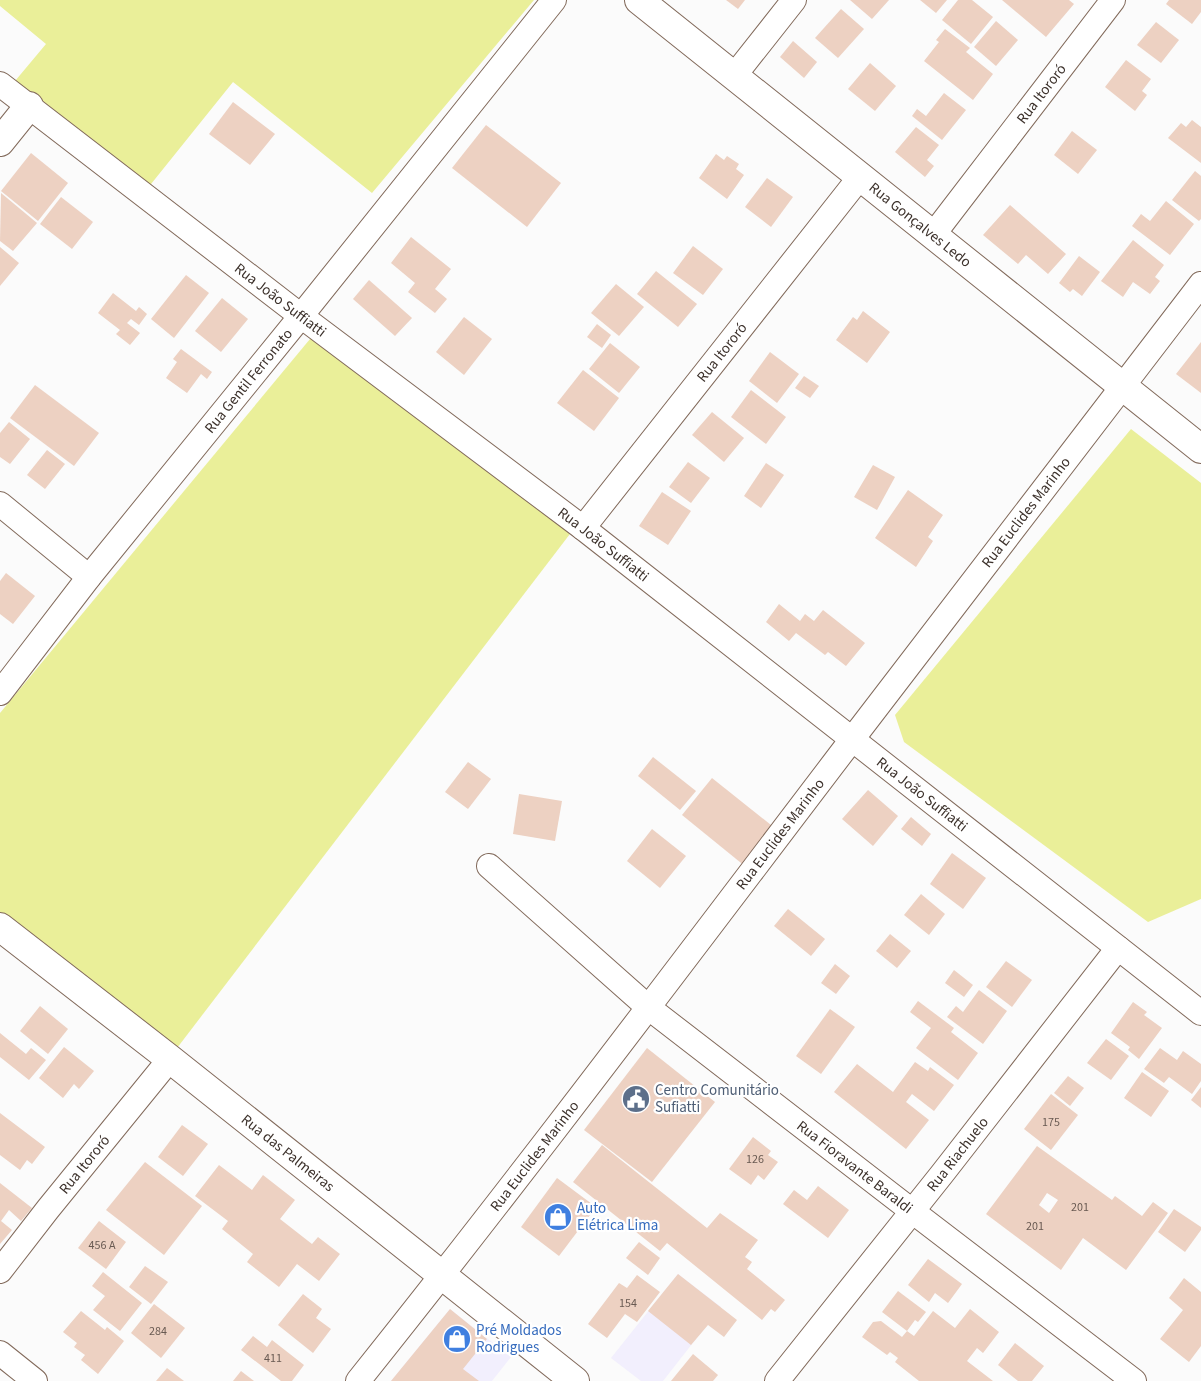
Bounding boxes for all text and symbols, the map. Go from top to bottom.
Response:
street label: Rua Itororó [1012,60,1071,128]
street label: Rua Gonçalves Ledo [864,178,976,273]
street label: Rua João Suffiatti [230,258,330,342]
street label: Rua Itororó [692,318,752,387]
street label: Rua Gentil Ferronato [200,324,298,438]
street label: Rua Euclides Marinho [977,453,1076,572]
street label: Rua João Suffiatti [553,502,653,587]
street label: Rua João Suffiatti [872,752,972,837]
street label: Rua Euclides Marinho [731,774,830,894]
place label: Centro Comunitário Sufiatti [655,1080,779,1118]
public building icon: Centro Comunitário Sufiatti [621,1084,651,1114]
street label: Rua Euclides Marinho [485,1096,584,1216]
street label: Rua das Palmeiras [237,1110,339,1197]
street label: Rua Riachuelo [922,1113,994,1196]
house number: 175 [1042,1114,1060,1131]
street label: Rua Fioravante Baraldi [792,1116,917,1219]
street label: Rua Itororó [54,1131,115,1199]
house number: 126 [746,1151,764,1168]
place label: Auto Elétrica Lima [577,1198,658,1236]
house number: 201 [1071,1199,1089,1216]
shop icon: Auto Elétrica Lima [543,1202,573,1232]
house number: 201 [1026,1218,1044,1235]
house number: 456 A [89,1237,116,1254]
house number: 154 [619,1295,637,1312]
place label: Pré Moldados Rodrigues [476,1320,561,1358]
house number: 284 [149,1323,167,1340]
shop icon: Pré Moldados Rodrigues [442,1324,472,1354]
house number: 411 [264,1350,282,1367]

